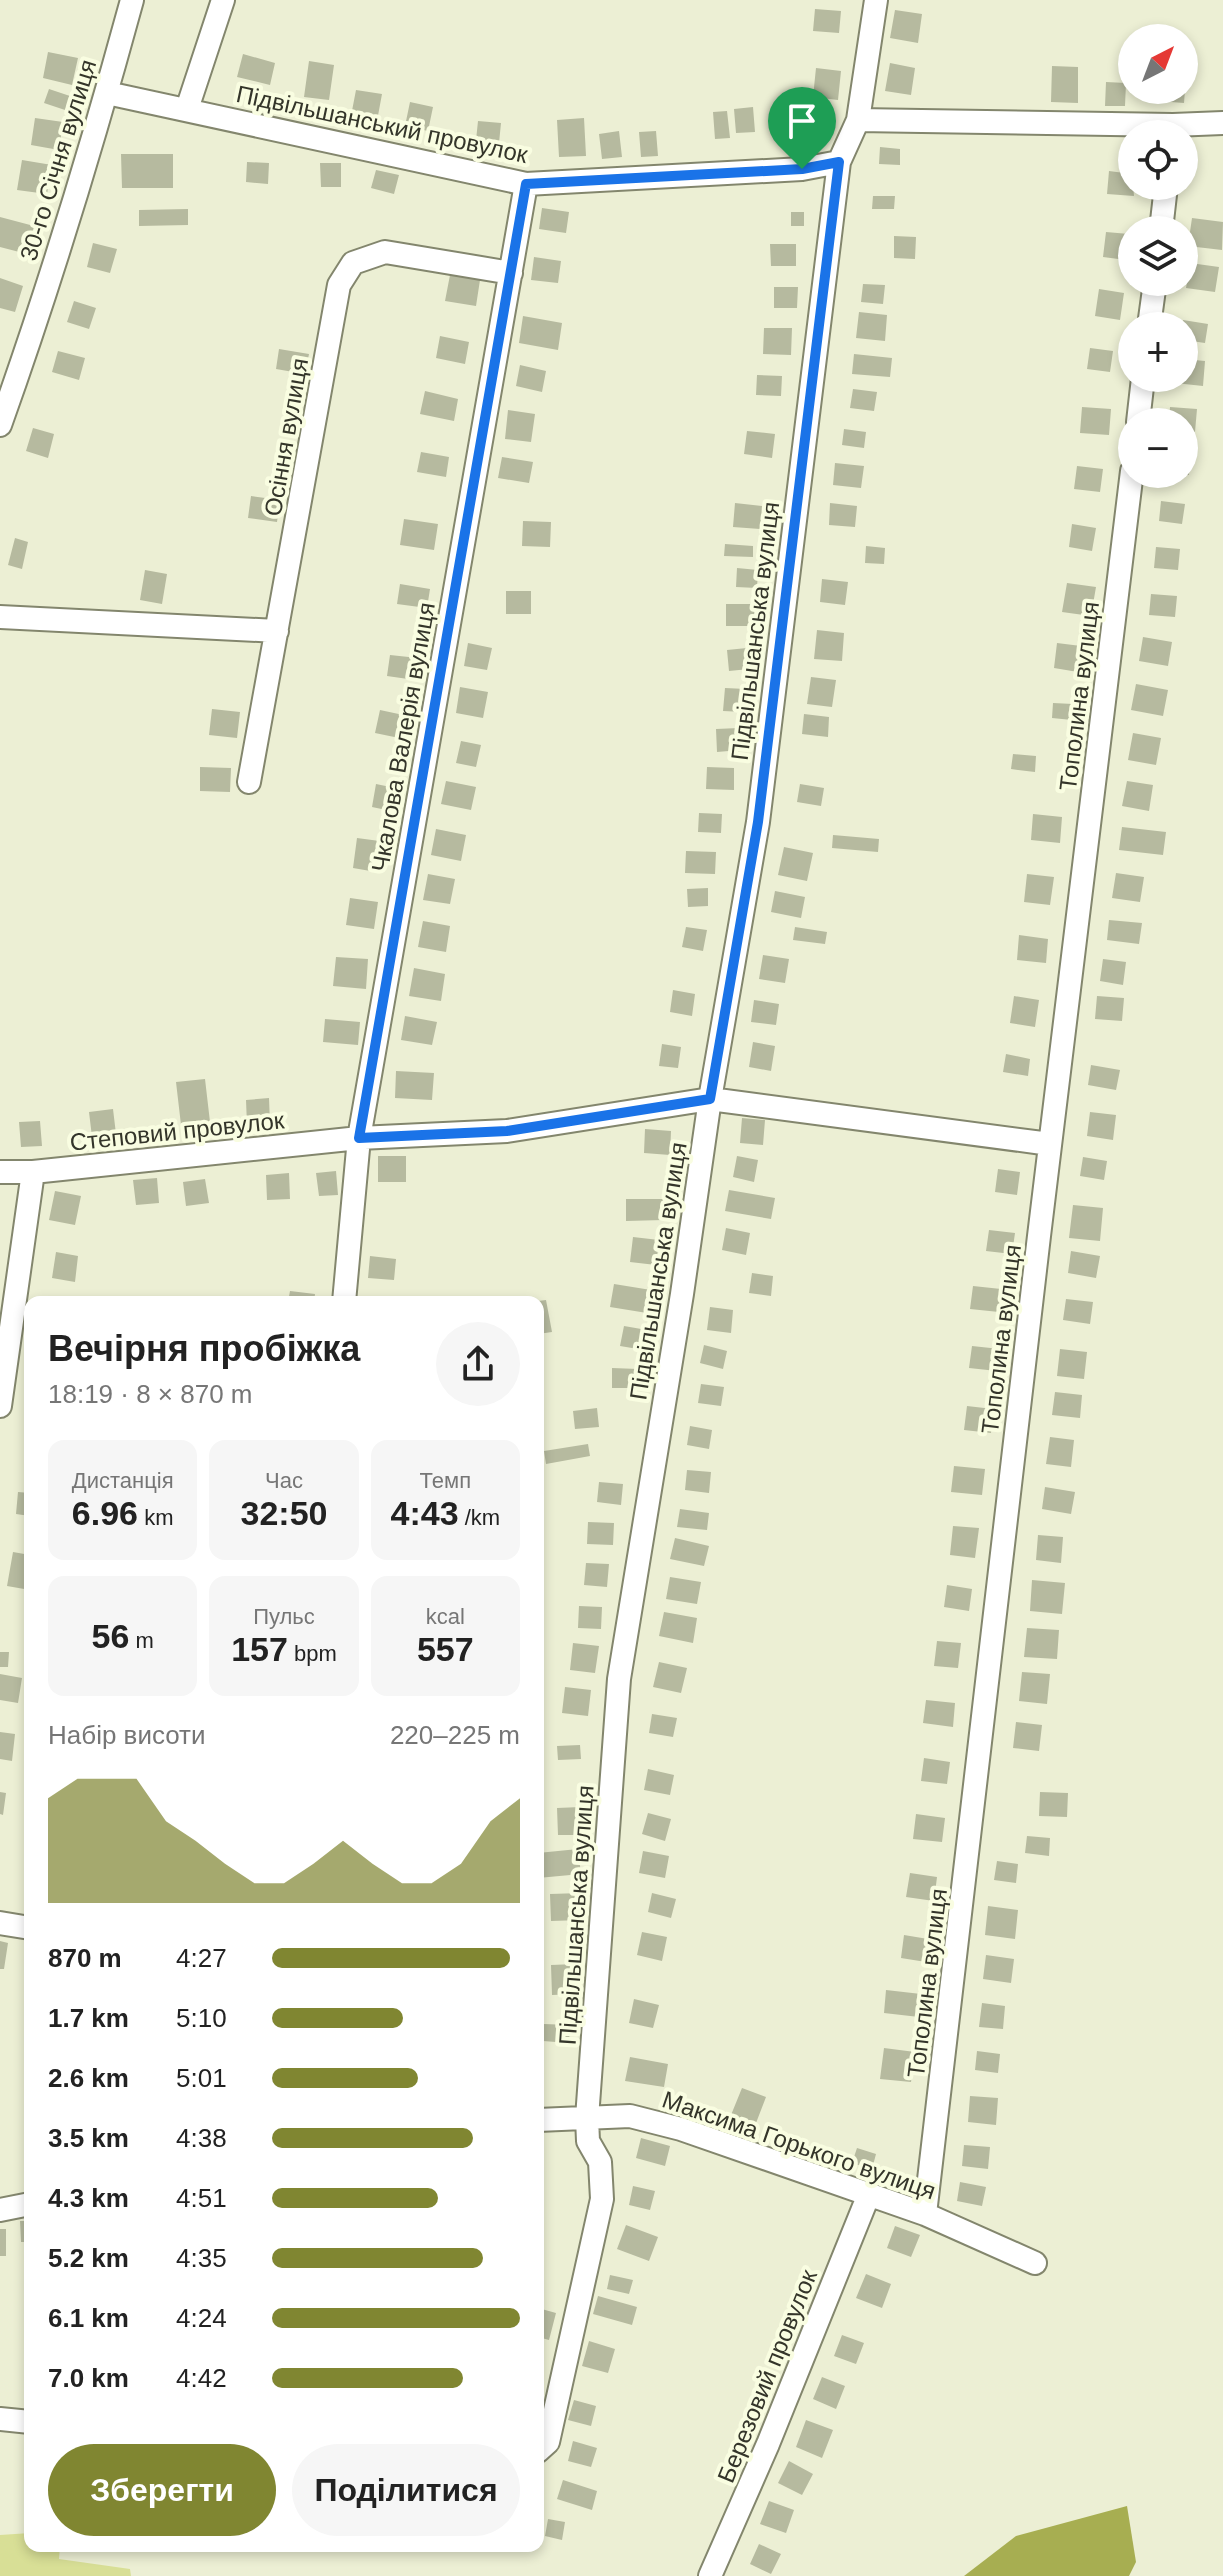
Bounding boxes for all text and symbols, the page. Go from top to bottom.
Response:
north arrow [1118,24,1198,104]
map controls [1118,24,1198,488]
street label: 30-го Січня вулиця [15,56,101,264]
street label: Підвільшанський провулок [234,80,531,168]
pin [768,87,836,169]
icon: arrive [780,99,824,143]
button: locate [1118,120,1198,200]
button: layers [1118,216,1198,296]
button: + [1118,312,1198,392]
street label: Осіння вулиця [259,356,313,518]
button: − [1118,408,1198,488]
street label: Підвільшанська вулиця [726,500,784,762]
street label: Чкалова Валерія вулиця [366,600,440,874]
street label: Тополина вулиця [1054,600,1104,792]
street label: Степовий провулок [68,1106,286,1156]
street label: Підвільшанська вулиця [624,1140,692,1402]
street label: Тополина вулиця [976,1243,1026,1435]
button: share [436,1322,520,1406]
text: Вечірня пробіжка [48,1328,360,1369]
text: 18:19 · 8 × 870 m [48,1379,253,1409]
text: Дистанція [72,1468,174,1493]
text: Час [265,1468,303,1493]
text: Темп [420,1468,471,1493]
text: 6.96 [72,1494,138,1532]
text: 32:50 [241,1494,327,1532]
text: 4:43 [391,1494,459,1532]
text: km [138,1505,173,1530]
text: /km [459,1505,500,1530]
text: Пульс [253,1604,315,1629]
text: kcal [426,1604,465,1629]
text: 56 [92,1617,129,1655]
text: m [129,1628,154,1653]
text: 157 [231,1630,288,1668]
text: 557 [417,1630,474,1668]
text: bpm [288,1641,337,1666]
text: Набір висоти [48,1720,206,1750]
text: 220–225 m [390,1720,520,1750]
street label: Підвільшанська вулиця [553,1784,599,2046]
street label: Тополина вулиця [902,1887,952,2079]
text: 870 m [48,1943,122,1973]
text: 4:27 [176,1943,227,1973]
text: 1.7 km [48,2003,129,2033]
text: 5:10 [176,2003,227,2033]
text: 2.6 km [48,2063,129,2093]
text: 5:01 [176,2063,227,2093]
street label: Максима Горького вулиця [659,2085,939,2205]
text: 3.5 km [48,2123,129,2153]
text: 4:38 [176,2123,227,2153]
text: 4.3 km [48,2183,129,2213]
text: 4:51 [176,2183,227,2213]
text: 5.2 km [48,2243,129,2273]
text: 4:35 [176,2243,227,2273]
street label: Березовий провулок [712,2265,822,2486]
text: 6.1 km [48,2303,129,2333]
text: 4:24 [176,2303,227,2333]
text: 7.0 km [48,2363,129,2393]
text: 4:42 [176,2363,227,2393]
button: Зберегти [48,2444,276,2536]
button: Поділитися [292,2444,520,2536]

